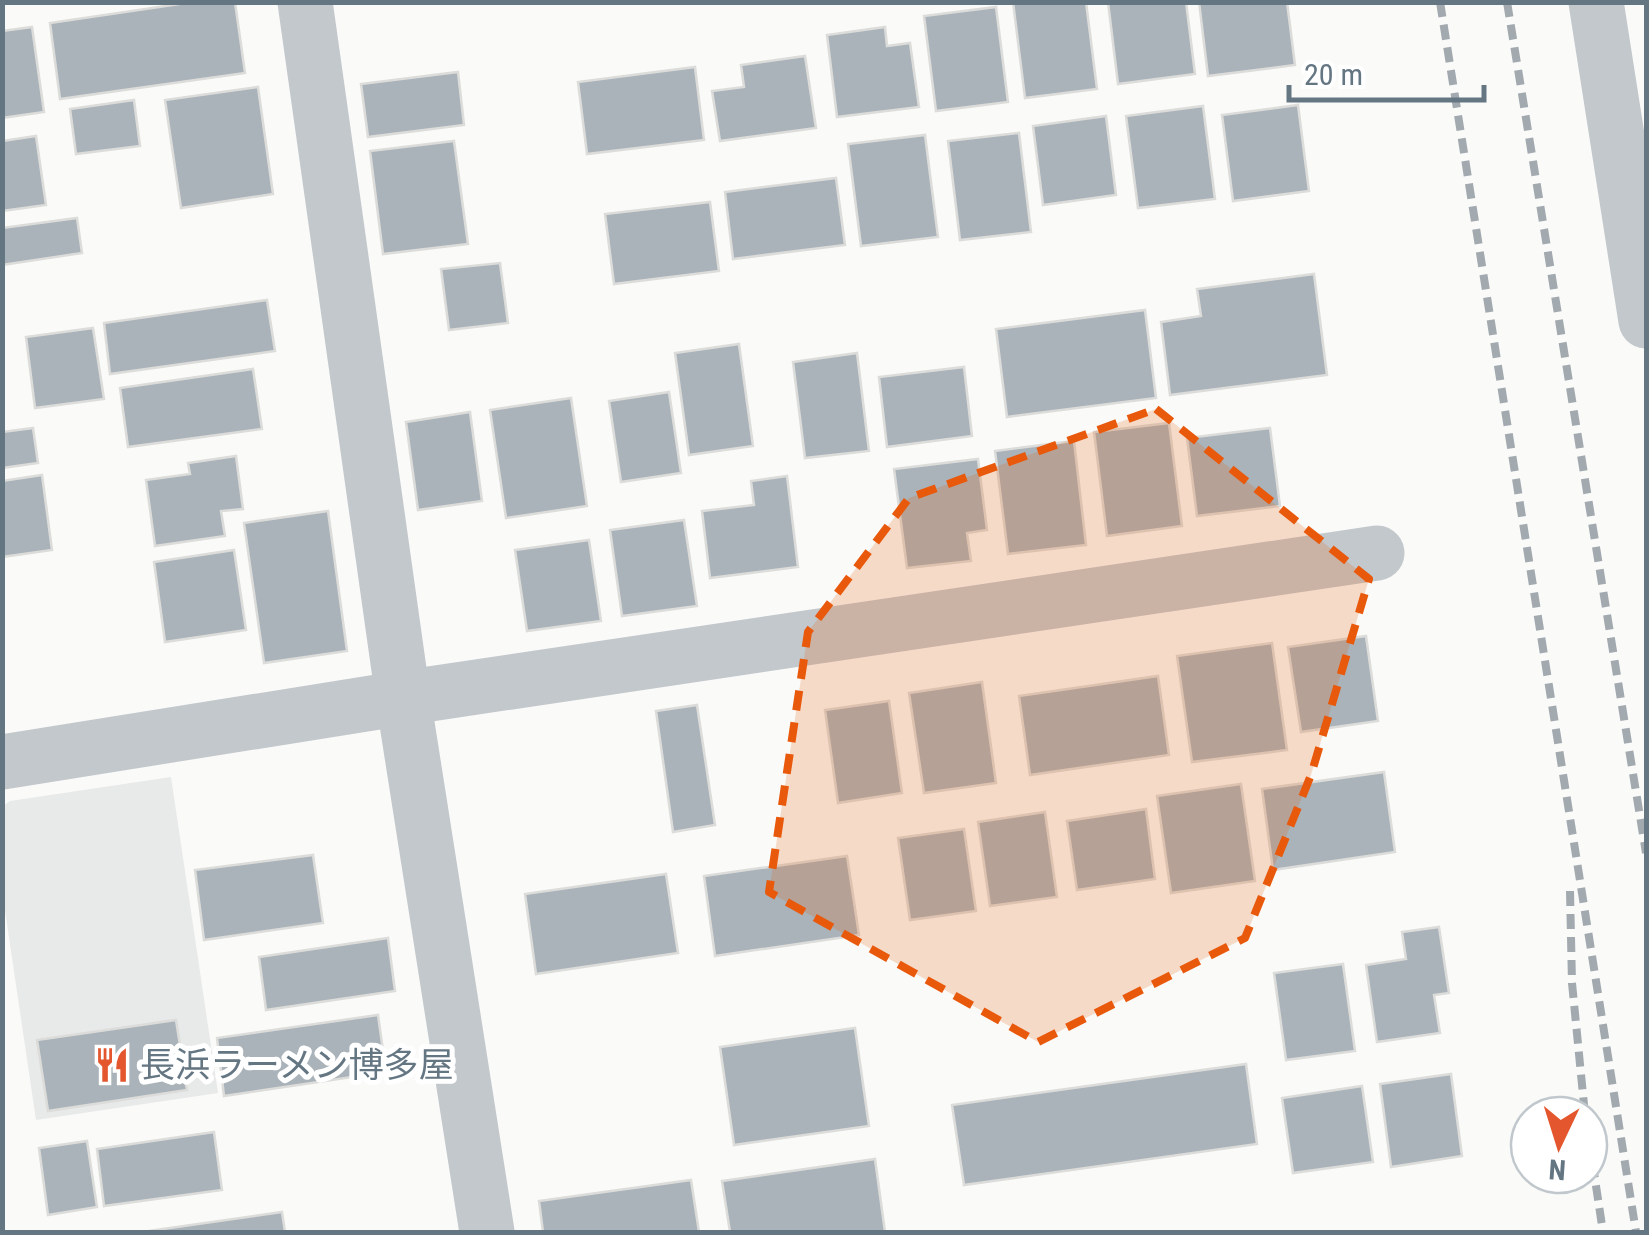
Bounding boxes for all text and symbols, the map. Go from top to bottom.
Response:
scale bar [1289,40,1484,102]
text: 20 m [1304,57,1363,92]
place label: 長浜ラーメン博多屋 [140,1045,454,1086]
restaurant icon: 長浜ラーメン博多屋 [93,1046,131,1084]
north arrow [1509,1095,1609,1195]
text: N [1548,1152,1567,1186]

